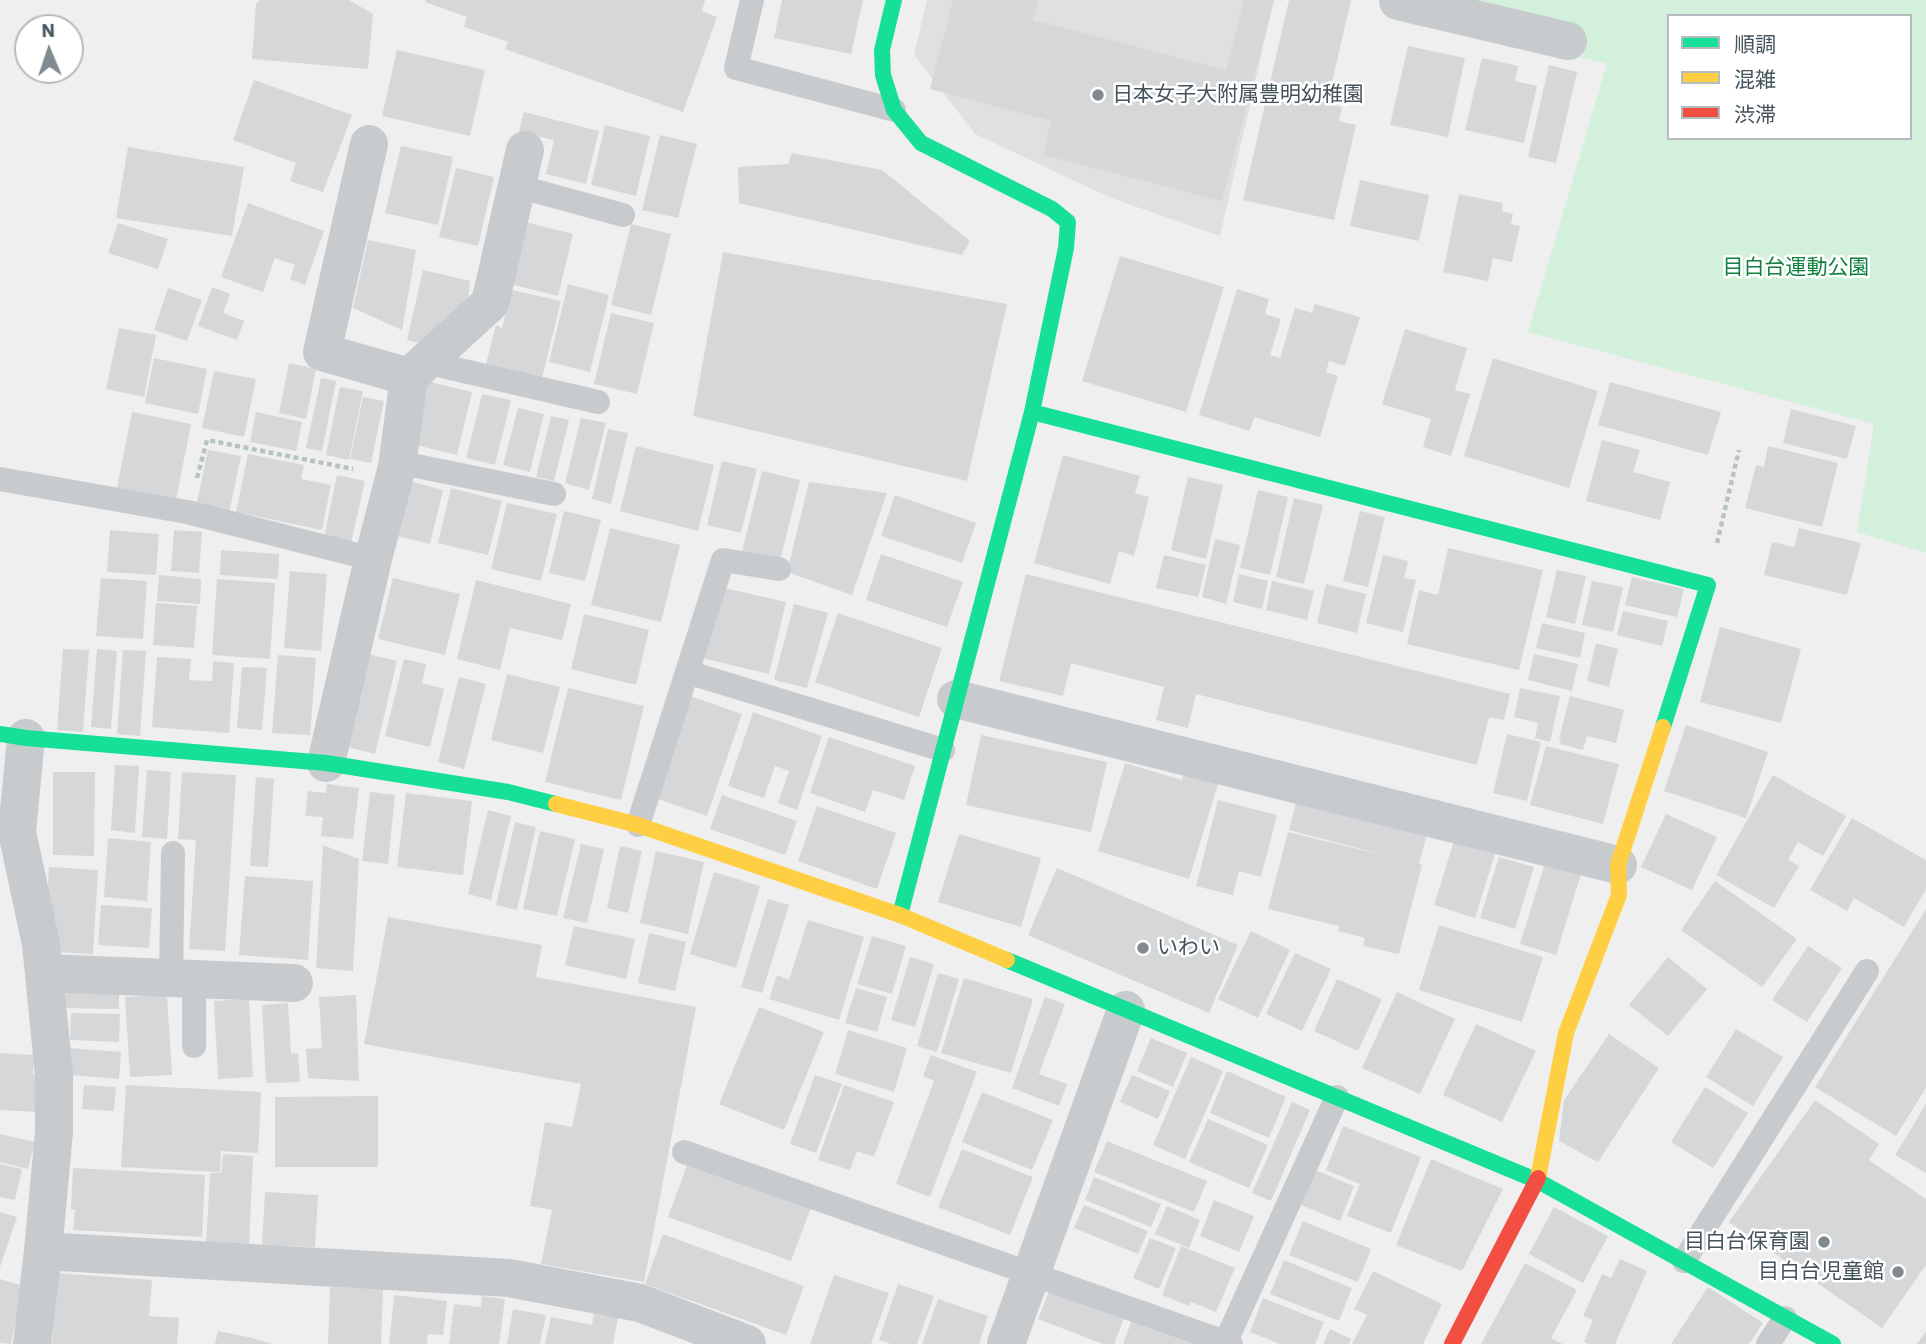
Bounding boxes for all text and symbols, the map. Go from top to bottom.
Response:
north arrow [14,14,84,84]
legend [1667,14,1912,140]
text: N [41,18,56,42]
text: 順調 [1734,30,1776,58]
text: 混雑 [1734,65,1776,93]
place label: 日本女子大附属豊明幼稚園 [1112,82,1364,108]
marker: 日本女子大附属豊明幼稚園 [1090,87,1106,103]
text: 渋滞 [1734,100,1776,128]
park label: 目白台運動公園 [1723,255,1869,281]
place label: いわい [1157,935,1220,961]
marker: いわい [1135,940,1151,956]
place label: 目白台保育園 [1684,1229,1810,1255]
marker: 目白台保育園 [1816,1234,1832,1250]
place label: 目白台児童館 [1758,1259,1884,1285]
marker: 目白台児童館 [1890,1264,1906,1280]

